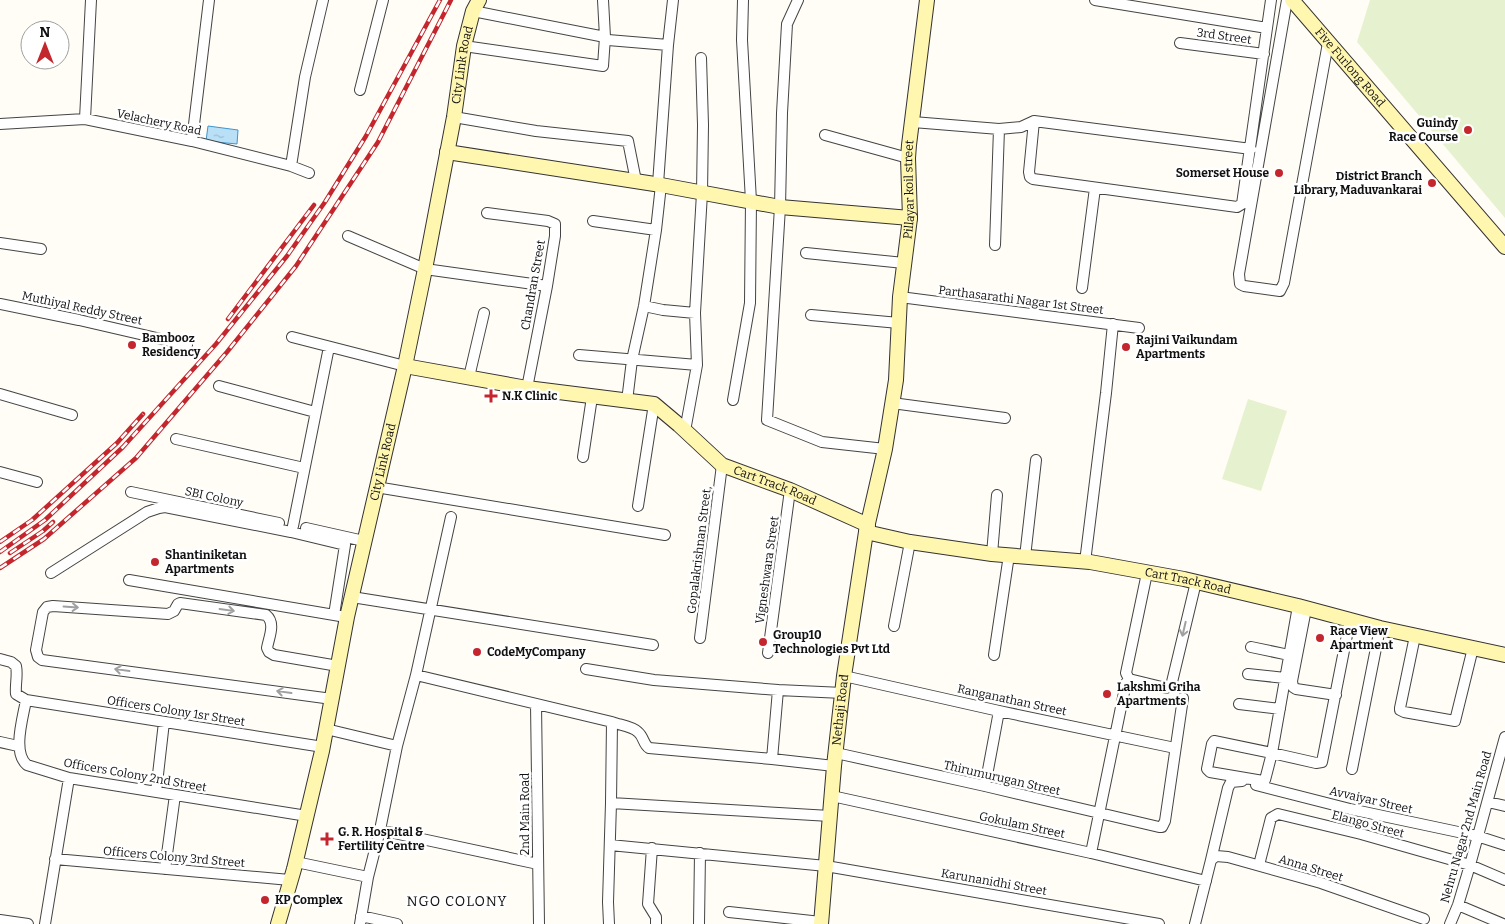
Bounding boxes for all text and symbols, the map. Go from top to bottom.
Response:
north arrow [20,20,70,70]
text: N [40,24,51,41]
street label: City Link Road [449,24,476,105]
street label: 3rd Street [1196,25,1253,47]
street label: Five Furlong Road [1312,25,1388,110]
street label: Velachery Road [115,106,203,138]
place label: Guindy Race Course [1389,116,1458,144]
marker: Guindy Race Course [1462,124,1474,136]
street label: Pillayar koil street [900,138,917,240]
place label: Somerset House [1176,166,1269,180]
marker: Somerset House [1273,167,1285,179]
place label: District Branch Library, Maduvankarai [1294,169,1422,197]
marker: District Branch Library, Maduvankarai [1426,177,1438,189]
street label: Chandran Street [518,238,548,331]
street label: Parthasarathi Nagar 1st Street [938,283,1105,317]
street label: Muthiyal Reddy Street [21,288,144,328]
place label: Bambooz Residency [142,331,201,359]
place label: Rajini Vaikundam Apartments [1136,333,1238,361]
marker: Bambooz Residency [126,339,138,351]
marker: Rajini Vaikundam Apartments [1120,341,1132,353]
marker: N.K Clinic [484,389,498,403]
place label: N.K Clinic [502,389,557,403]
street label: City Link Road [367,422,399,502]
street label: Cart Track Road [732,463,819,508]
street label: SBI Colony [184,484,245,510]
street label: Gopalakrishnan Street, [684,485,714,615]
street label: Vigneshwara Street [753,515,782,625]
place label: Shantiniketan Apartments [165,548,247,576]
marker: Shantiniketan Apartments [149,556,161,568]
street label: Cart Track Road [1144,565,1232,597]
one-way arrow [63,603,79,612]
one-way arrow [219,605,235,615]
one-way arrow [1179,621,1188,637]
place label: Race View Apartment [1330,624,1394,652]
place label: Group10 Technologies Pvt Ltd [773,628,891,656]
marker: Race View Apartment [1314,632,1326,644]
marker: Group10 Technologies Pvt Ltd [757,636,769,648]
place label: CodeMyCompany [487,645,586,659]
marker: CodeMyCompany [471,646,483,658]
one-way arrow [115,665,131,675]
street label: Nethaji Road [829,673,851,746]
place label: Lakshmi Griha Apartments [1117,680,1201,708]
street label: Ranganathan Street [956,682,1069,719]
one-way arrow [276,687,292,697]
marker: Lakshmi Griha Apartments [1101,688,1113,700]
street label: Officers Colony 1sr Street [106,693,247,729]
street label: Nehru Nagar 2nd Main Road [1438,749,1494,905]
street label: Officers Colony 2nd Street [62,756,208,795]
street label: Thirumurugan Street [942,758,1062,798]
street label: 2nd Main Road [518,773,532,855]
street label: Avvaiyar Street [1328,784,1415,817]
street label: Elango Street [1330,808,1406,841]
street label: Gokulam Street [978,809,1067,841]
place label: G. R. Hospital & Fertility Centre [338,825,425,853]
marker: G. R. Hospital & Fertility Centre [320,832,334,846]
street label: Officers Colony 3rd Street [102,844,246,870]
street label: Anna Street [1277,852,1345,885]
street label: Karunanidhi Street [940,866,1049,898]
place label: KP Complex [275,893,343,907]
district label: NGO COLONY [406,893,508,910]
marker: KP Complex [259,894,271,906]

